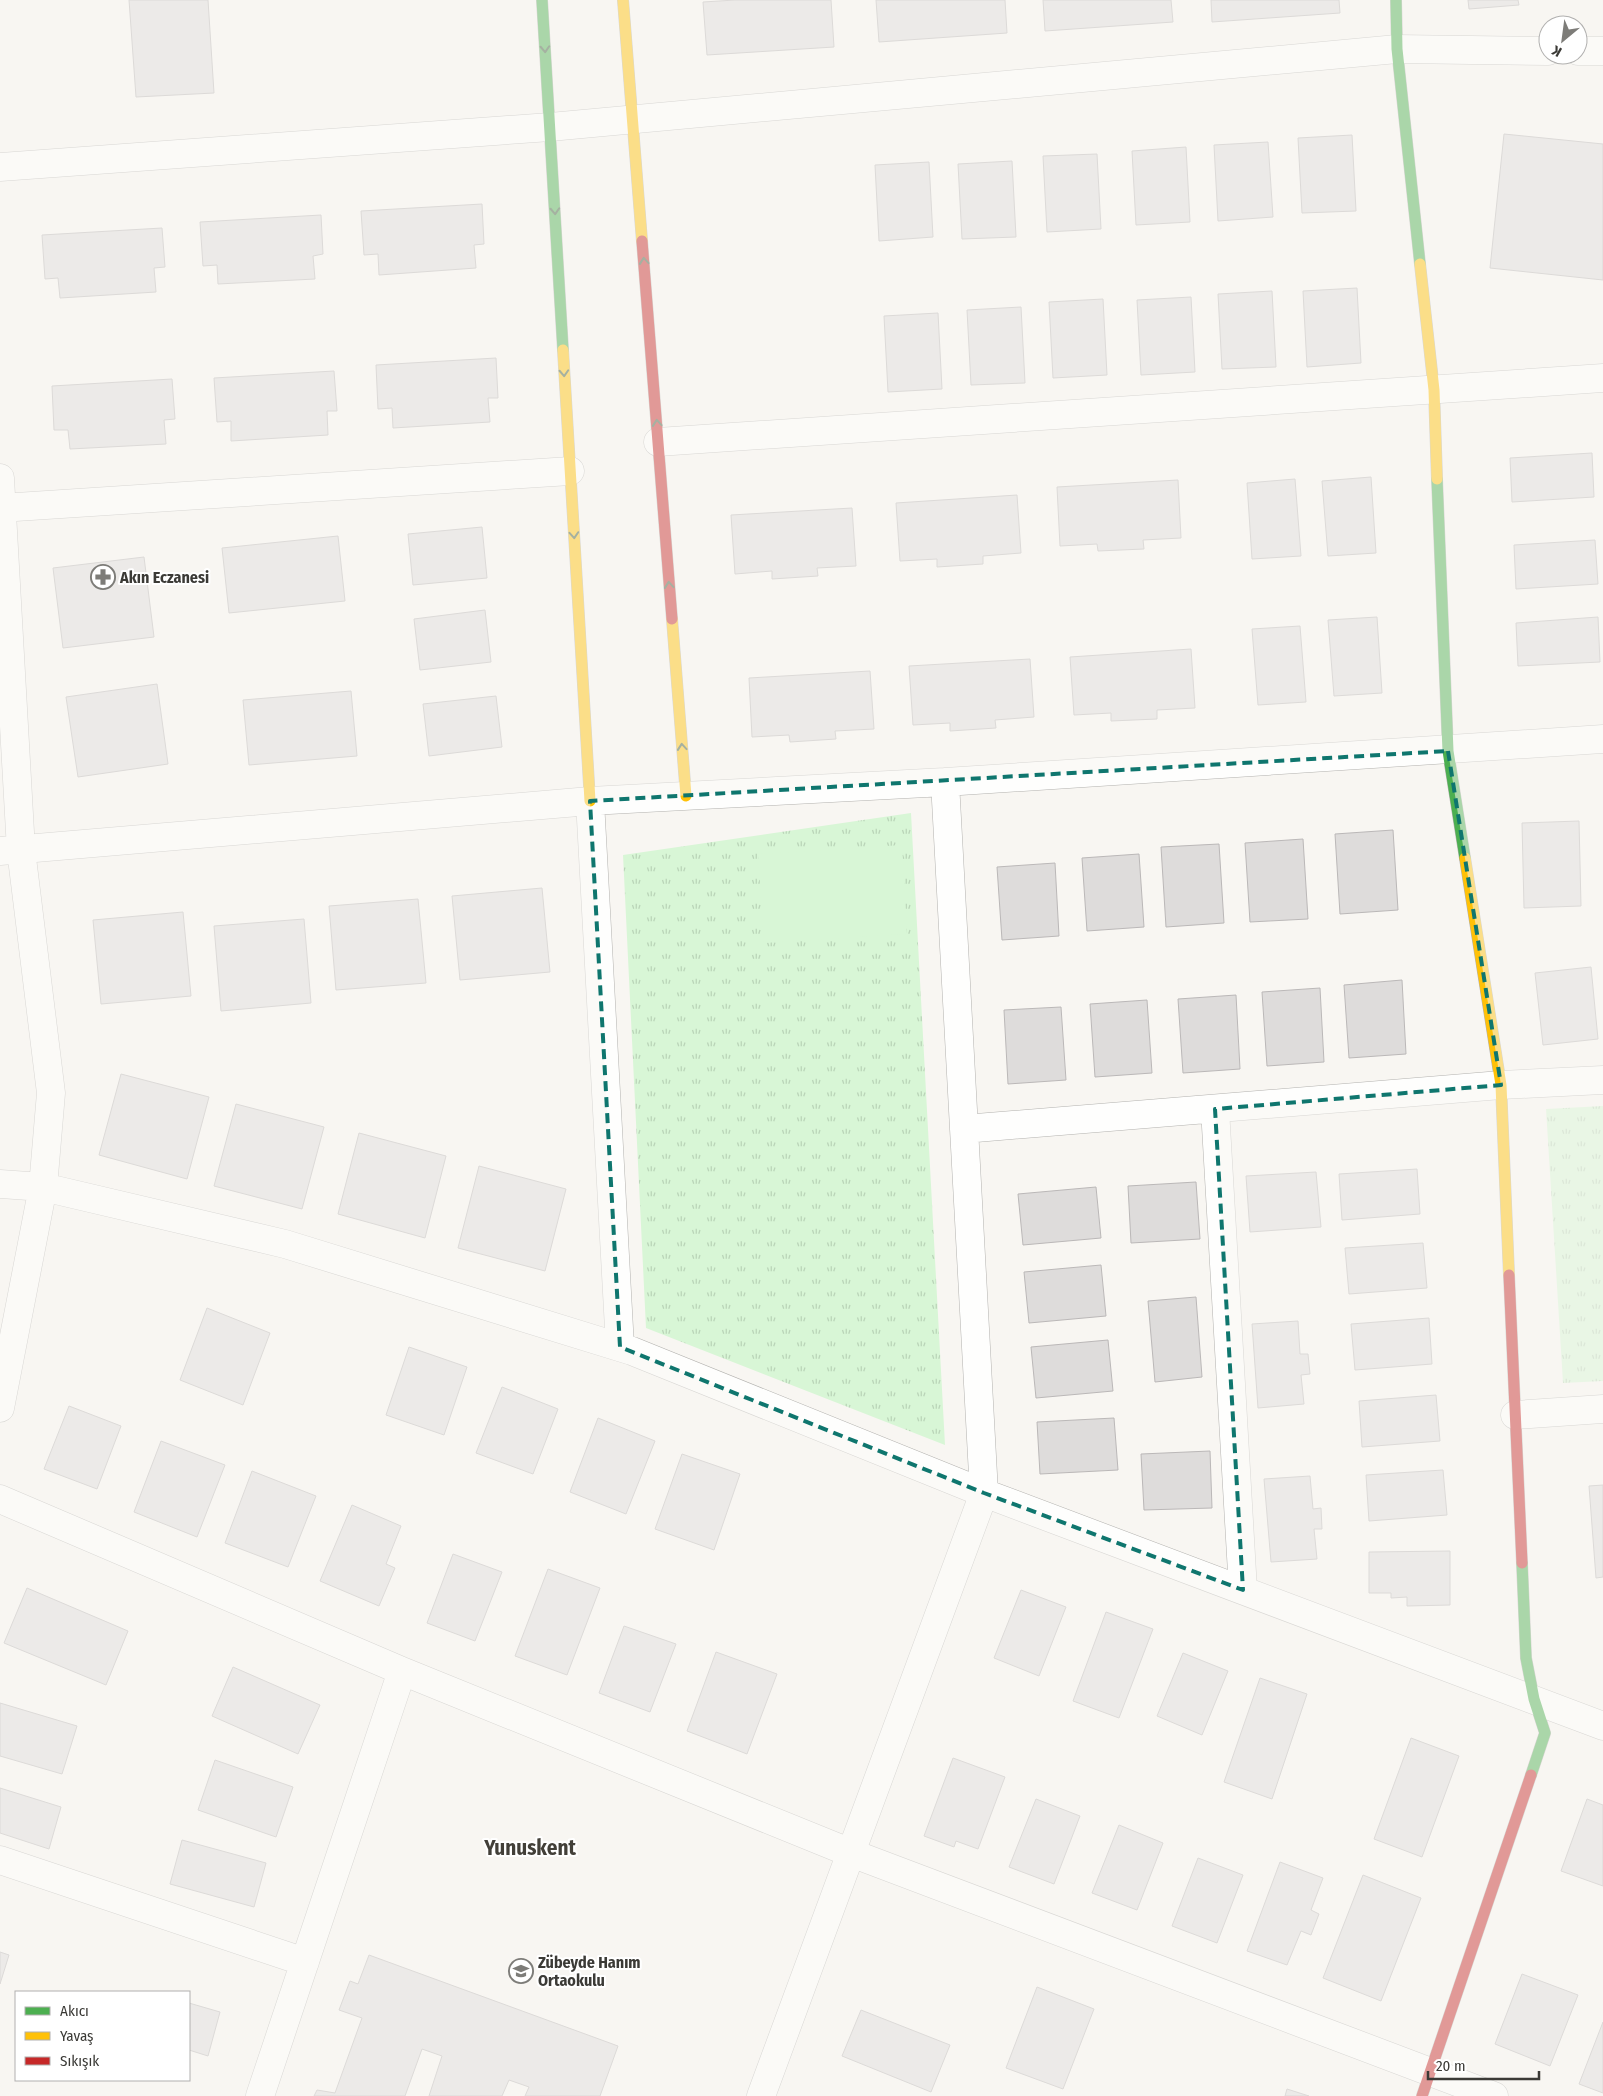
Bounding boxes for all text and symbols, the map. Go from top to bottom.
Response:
north arrow [1538,15,1588,65]
text: K [1549,41,1565,60]
one-way arrow [539,45,550,53]
one-way arrow [549,207,560,215]
one-way arrow [638,257,649,265]
one-way arrow [559,369,570,377]
one-way arrow [651,419,662,427]
one-way arrow [568,532,579,540]
pharmacy icon: Akın Eczanesi [90,564,116,590]
place label: Akın Eczanesi [119,568,209,587]
one-way arrow [664,581,675,589]
one-way arrow [677,743,688,751]
district label: Yunuskent [483,1835,576,1861]
place label: Zübeyde Hanım Ortaokulu [538,1953,641,1990]
school or university icon: Zübeyde Hanım Ortaokulu [508,1958,534,1984]
legend [15,1991,190,2081]
text: Akıcı [60,2002,89,2020]
text: Yavaş [60,2027,94,2045]
scale bar [1428,2048,1539,2080]
text: Sıkışık [60,2052,99,2070]
text: 20 m [1436,2057,1466,2075]

